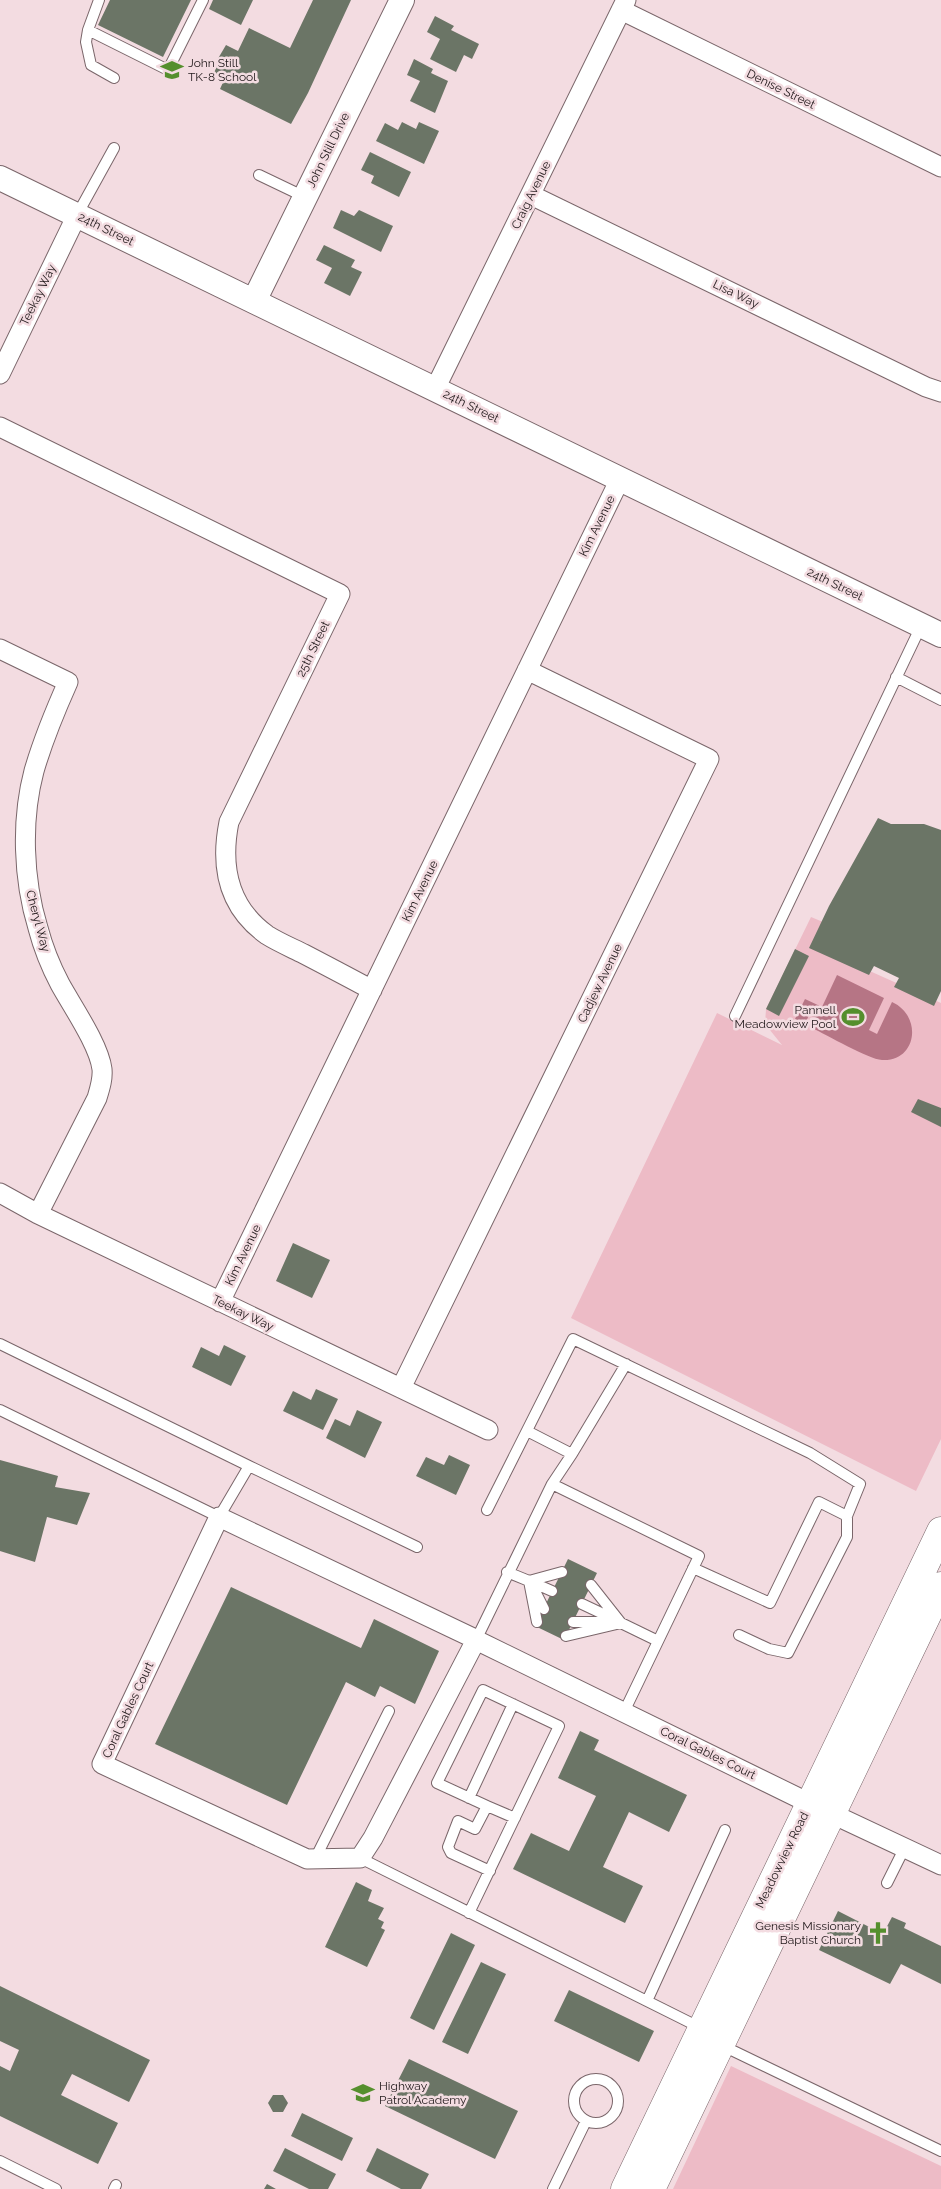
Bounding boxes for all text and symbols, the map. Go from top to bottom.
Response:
place label: John Still TK-8 School [188,56,257,84]
school or university icon: John Still TK-8 School [159,57,185,83]
street label: Denise Street [744,66,818,112]
street label: John Still Drive [304,110,352,190]
street label: Craig Avenue [509,159,553,231]
street label: 24th Street [76,210,136,248]
street label: Teekay Way [17,262,59,328]
street label: Lisa Way [711,277,762,311]
street label: 24th Street [441,387,501,425]
street label: Kim Avenue [576,493,618,559]
street label: 24th Street [805,565,865,603]
street label: 25th Street [294,619,332,679]
street label: Kim Avenue [399,858,441,924]
street label: Cheryl Way [23,889,53,954]
street label: Cadjew Avenue [575,941,625,1025]
place label: Pannell Meadowview Pool [735,1003,837,1031]
sports icon: Pannell Meadowview Pool [840,1004,866,1030]
street label: Kim Avenue [222,1222,264,1288]
street label: Teekay Way [210,1292,276,1334]
street label: Coral Gables Court [100,1660,156,1760]
street label: Coral Gables Court [658,1724,758,1782]
street label: Meadowview Road [753,1810,811,1910]
place label: Genesis Missionary Baptist Church [755,1919,861,1947]
church icon: Genesis Missionary Baptist Church [865,1920,891,1946]
place label: Highway Patrol Academy [379,2079,467,2107]
school or university icon: Highway Patrol Academy [350,2080,376,2106]

